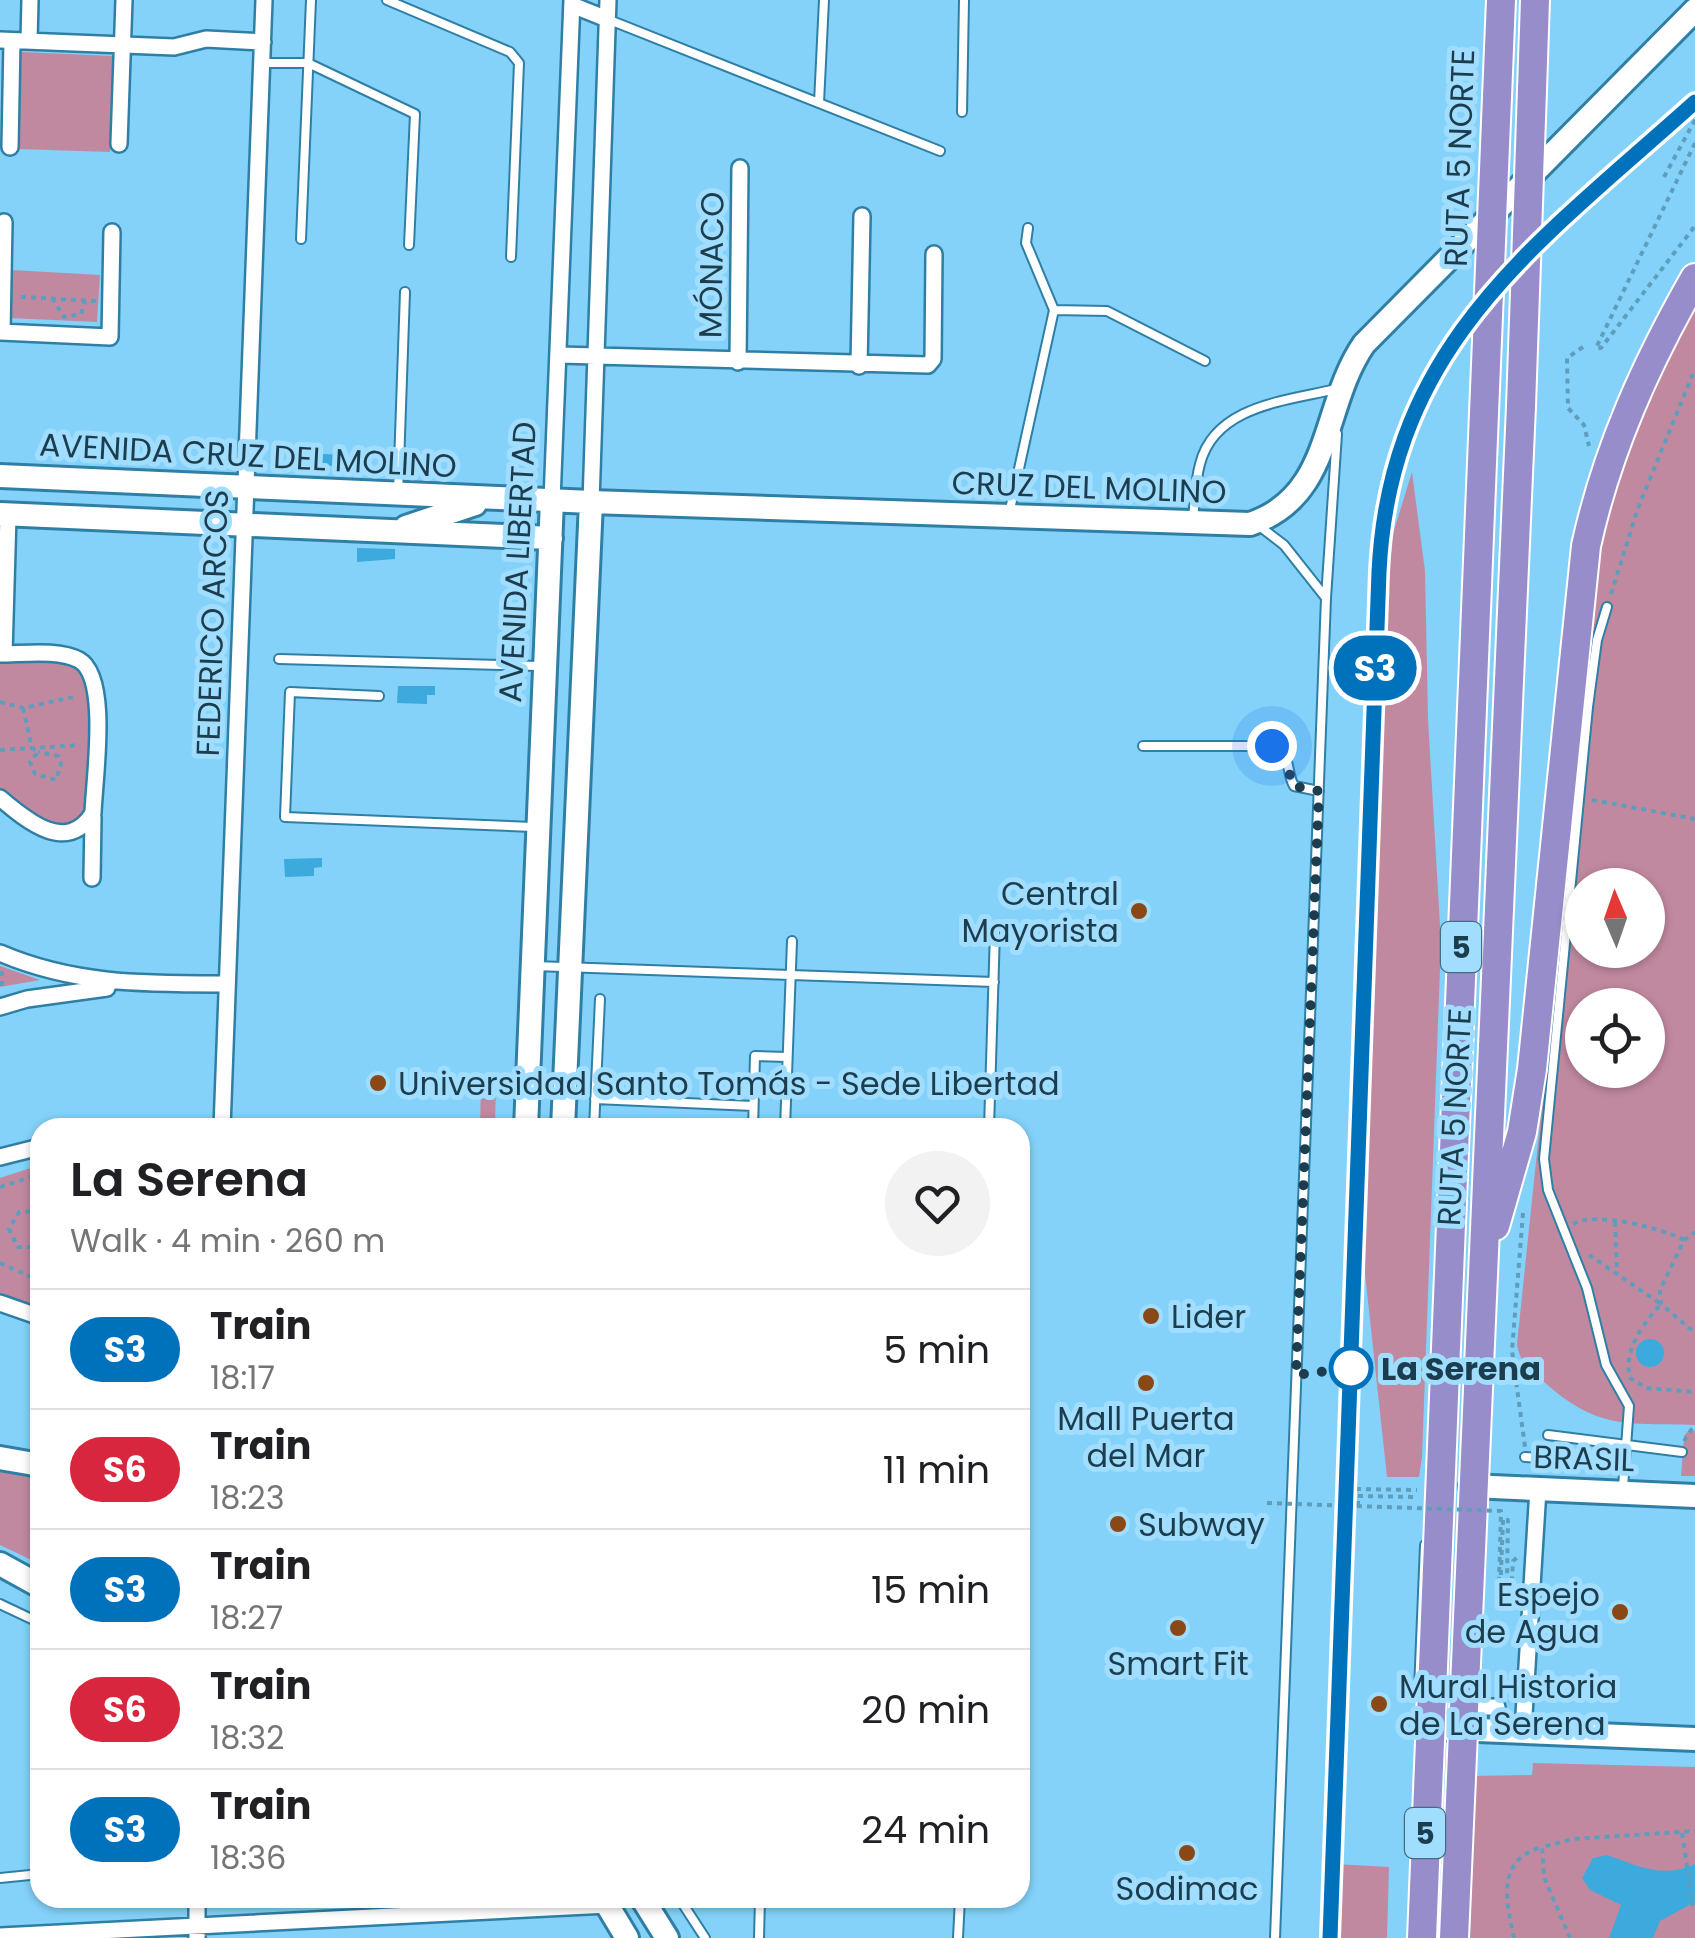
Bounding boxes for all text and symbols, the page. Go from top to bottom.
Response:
street label: RUTA 5 NORTE [1433,48,1485,268]
street label: MÓNACO [687,191,735,339]
street label: AVENIDA LIBERTAD [487,420,547,704]
street label: AVENIDA CRUZ DEL MOLINO [38,422,458,488]
street label: CRUZ DEL MOLINO [951,460,1227,514]
street label: FEDERICO ARCOS [185,489,239,757]
line badge: S3 [1330,636,1420,700]
text: S3 [1354,644,1396,693]
your location [1247,721,1297,771]
north arrow [1565,868,1665,968]
map controls [1565,868,1665,1088]
place label: Central Mayorista [962,871,1119,953]
marker: Central Mayorista [1128,900,1150,922]
road number: 5 [1441,922,1481,972]
button: locate [1565,988,1665,1088]
street label: RUTA 5 NORTE [1426,1007,1482,1227]
place label: Universidad Santo Tomás - Sede Libertad [398,1061,1060,1106]
marker: Universidad Santo Tomás - Sede Libertad [367,1072,389,1094]
text: La Serena [70,1146,308,1213]
button: heart [885,1151,990,1256]
text: Walk · 4 min · 260 m [70,1218,385,1263]
place label: Lider [1171,1294,1246,1339]
text: Train [210,1299,311,1352]
marker: Lider [1140,1305,1162,1327]
text: 5 min [883,1323,990,1376]
text: S3 [104,1325,146,1374]
place label: La Serena [1381,1346,1541,1391]
marker: La Serena [1330,1347,1372,1389]
text: 18:17 [210,1355,275,1400]
marker: Mall Puerta del Mar [1135,1372,1157,1394]
place label: Mall Puerta del Mar [1057,1396,1235,1478]
text: Train [210,1419,311,1472]
street label: BRASIL [1533,1434,1635,1482]
text: 11 min [883,1443,990,1496]
text: S6 [103,1445,147,1494]
text: 18:23 [210,1475,285,1520]
place label: Subway [1138,1502,1265,1547]
marker: Subway [1107,1513,1129,1535]
text: Train [210,1539,311,1592]
text: 15 min [871,1563,990,1616]
text: S3 [104,1565,146,1614]
place label: Espejo de Agua [1465,1572,1600,1654]
text: 18:27 [210,1595,283,1640]
marker: Espejo de Agua [1609,1601,1631,1623]
marker: Smart Fit [1167,1617,1189,1639]
place label: Smart Fit [1107,1641,1249,1686]
text: Train [210,1659,311,1712]
place label: Mural Historia de La Serena [1399,1664,1617,1746]
text: 20 min [861,1683,990,1736]
text: S6 [103,1685,147,1734]
marker: Mural Historia de La Serena [1368,1693,1390,1715]
text: 18:32 [210,1715,285,1760]
text: Train [210,1779,311,1832]
text: 24 min [861,1803,990,1856]
text: S3 [104,1805,146,1854]
road number: 5 [1405,1808,1445,1858]
text: 18:36 [210,1835,286,1880]
marker: Sodimac [1176,1842,1198,1864]
place label: Sodimac [1116,1866,1258,1911]

